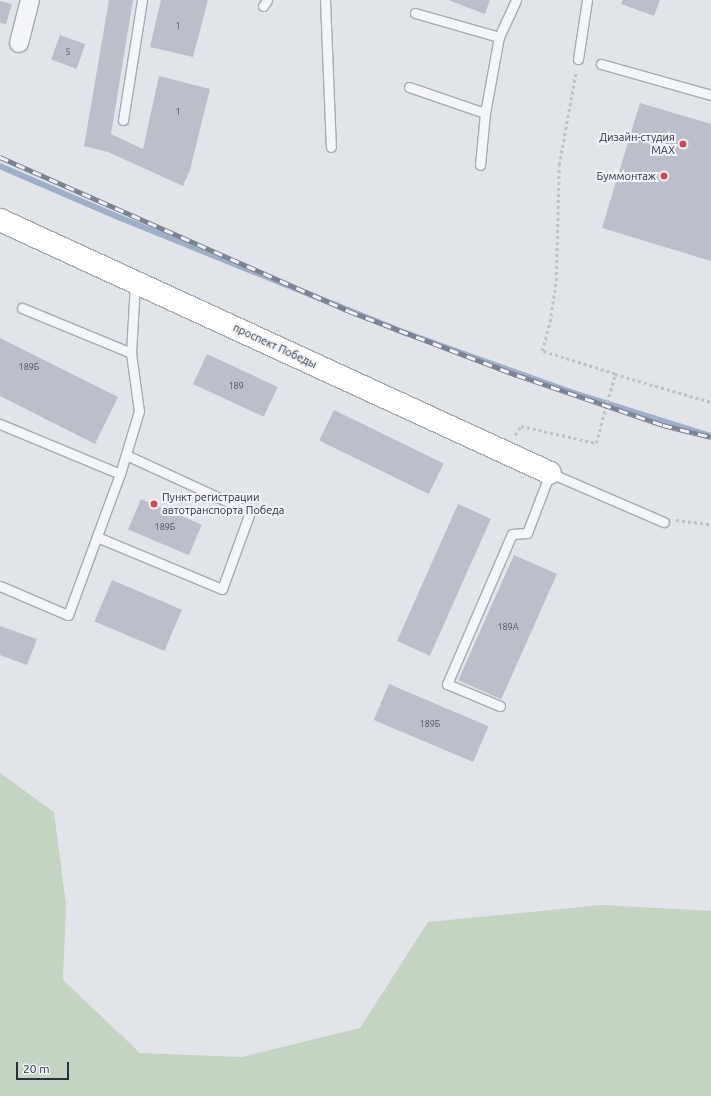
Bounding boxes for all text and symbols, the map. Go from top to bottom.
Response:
house number: 1 [175,21,181,31]
house number: 5 [65,47,71,57]
house number: 1 [175,107,181,117]
place label: Дизайн-студия МAX [599,131,675,157]
marker: Дизайн-студия МAX [678,139,688,149]
place label: Буммонтаж [596,169,656,183]
marker: Буммонтаж [659,171,669,181]
street label: проспект Победы [231,321,319,371]
house number: 189Б [19,362,39,372]
house number: 189 [228,381,244,391]
place label: Пункт регистрации автотранспорта Победа [162,491,284,517]
marker: Пункт регистрации автотранспорта Победа [149,499,159,509]
house number: 189Б [155,522,175,532]
house number: 189А [497,622,519,632]
house number: 189Б [420,719,440,729]
scale bar [18,1054,71,1080]
text: 20 m [23,1062,50,1075]

